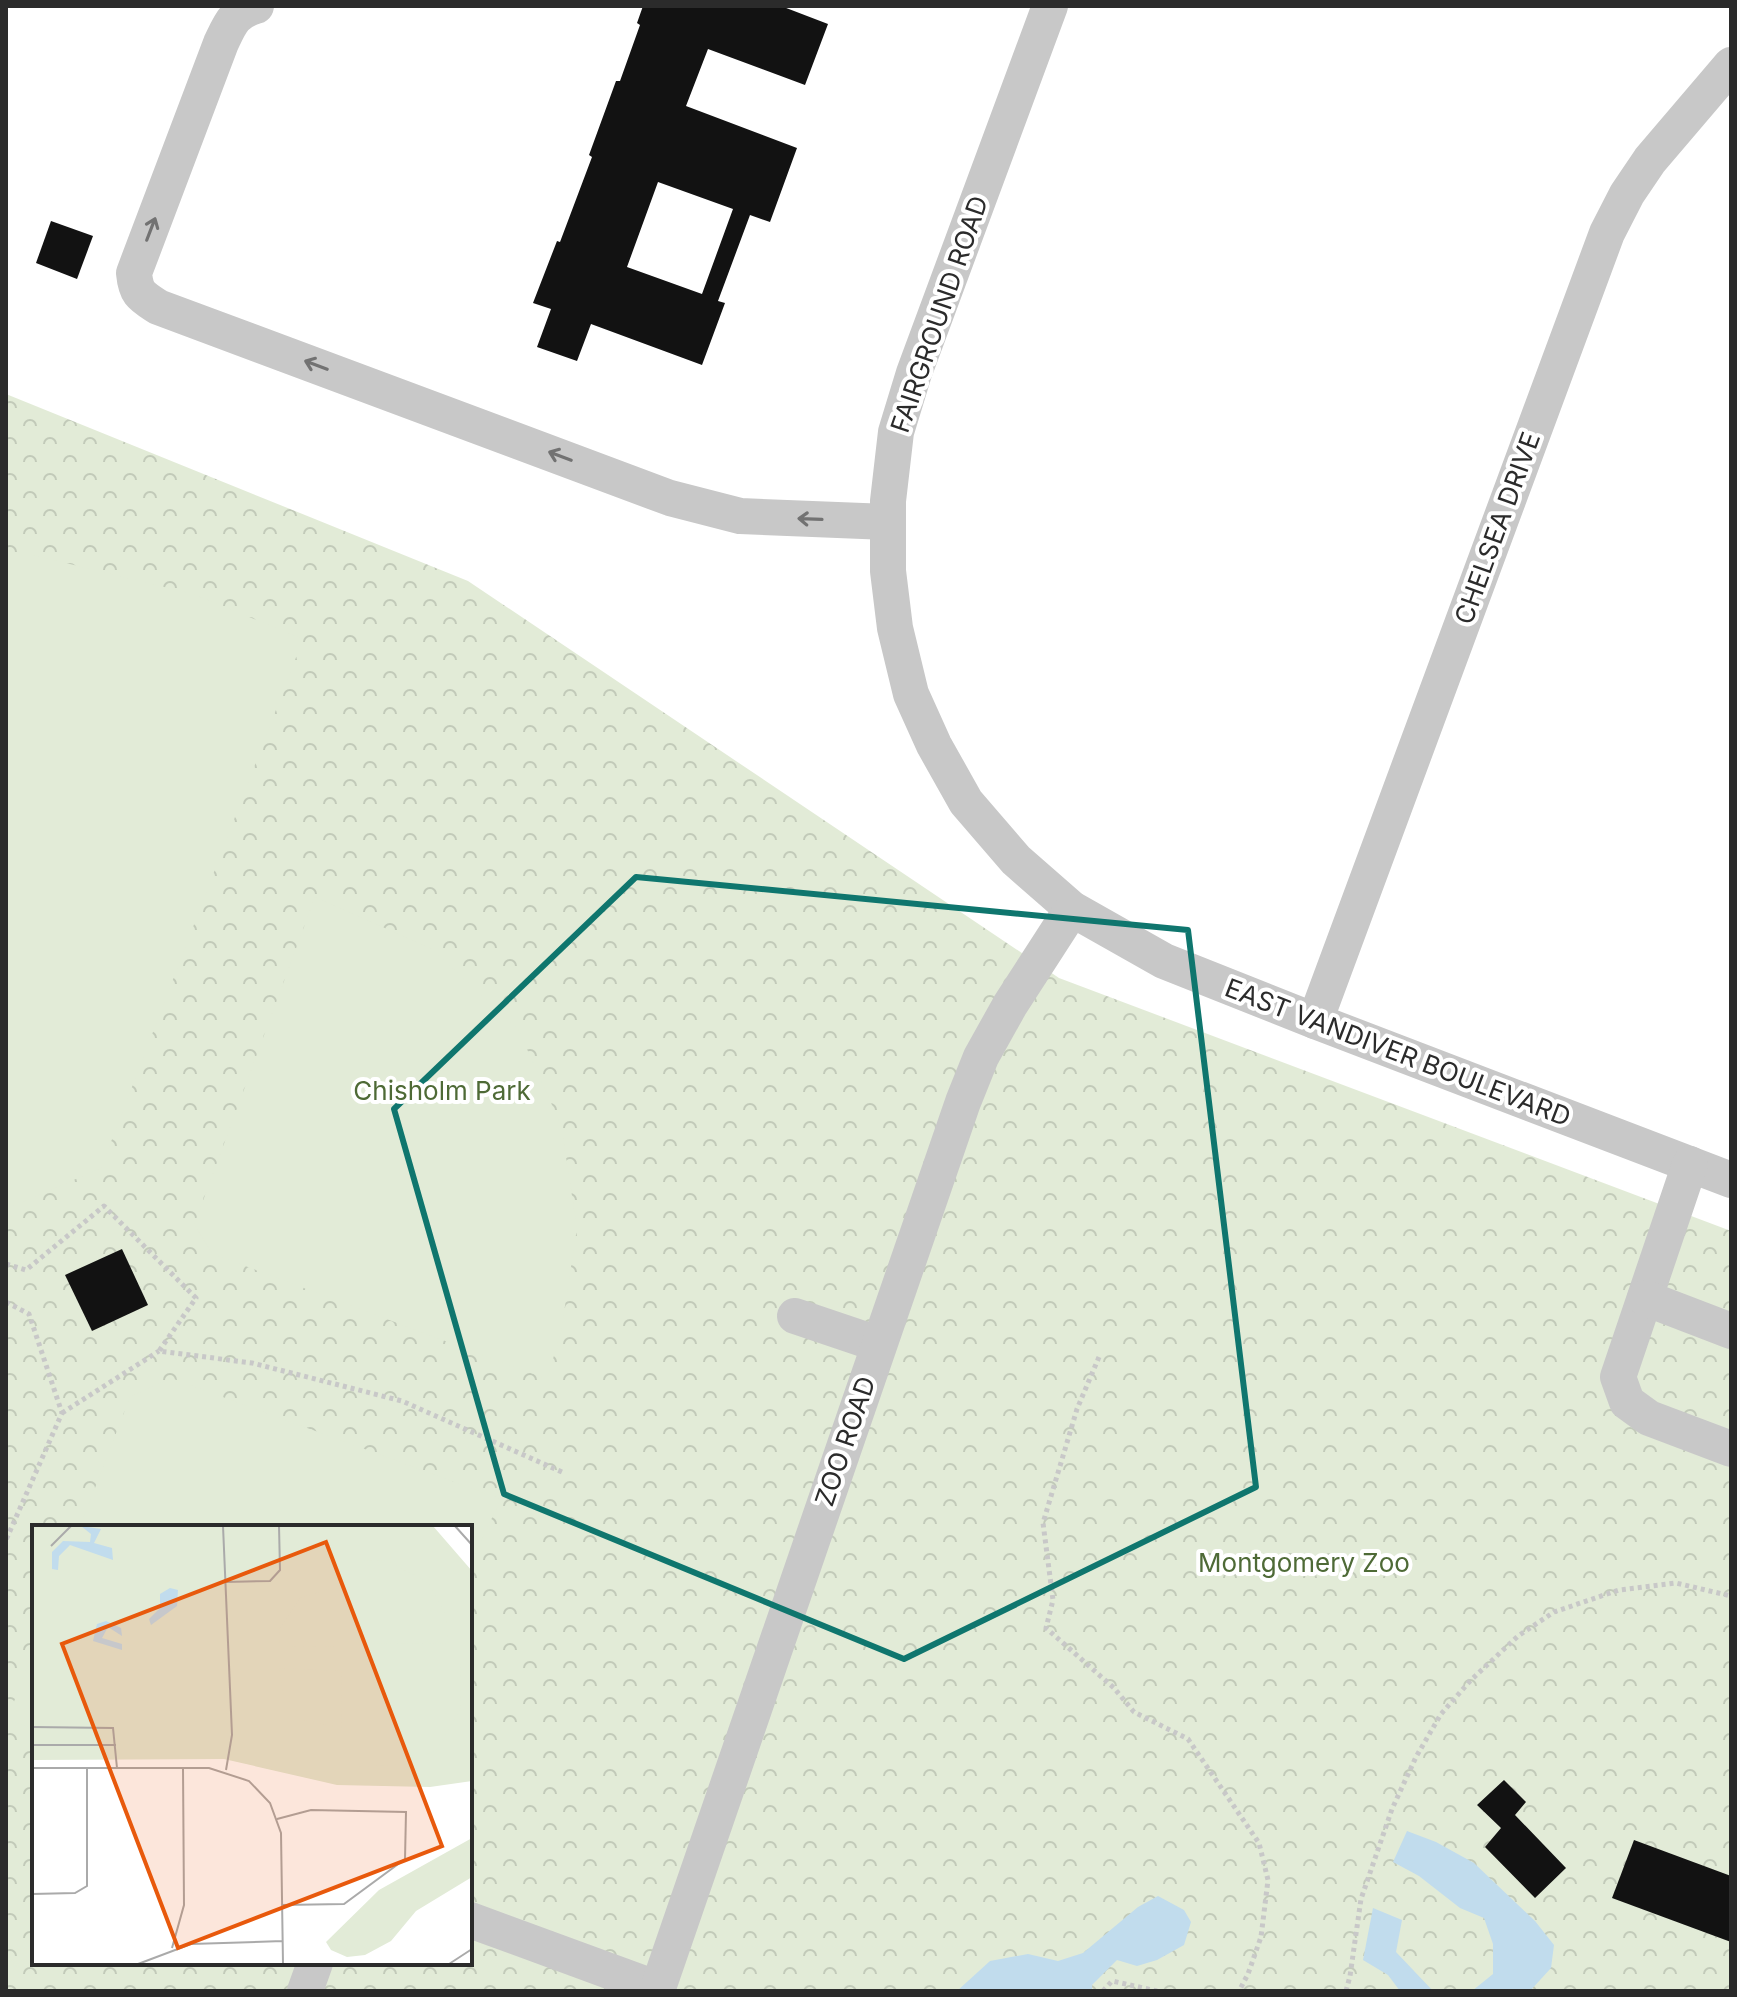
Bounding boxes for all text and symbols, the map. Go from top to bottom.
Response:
street label: FAIRGROUND ROAD [884,192,994,436]
one-way arrow [145,217,159,242]
one-way arrow [304,357,329,371]
street label: CHELSEA DRIVE [1448,428,1546,628]
one-way arrow [548,448,572,462]
one-way arrow [797,511,824,526]
street label: EAST VANDIVER BOULEVARD [1221,972,1575,1132]
park label: Chisholm Park [353,1075,531,1106]
street label: ZOO ROAD [808,1372,882,1510]
inset map [32,1525,472,1965]
park label: Montgomery Zoo [1198,1547,1410,1578]

